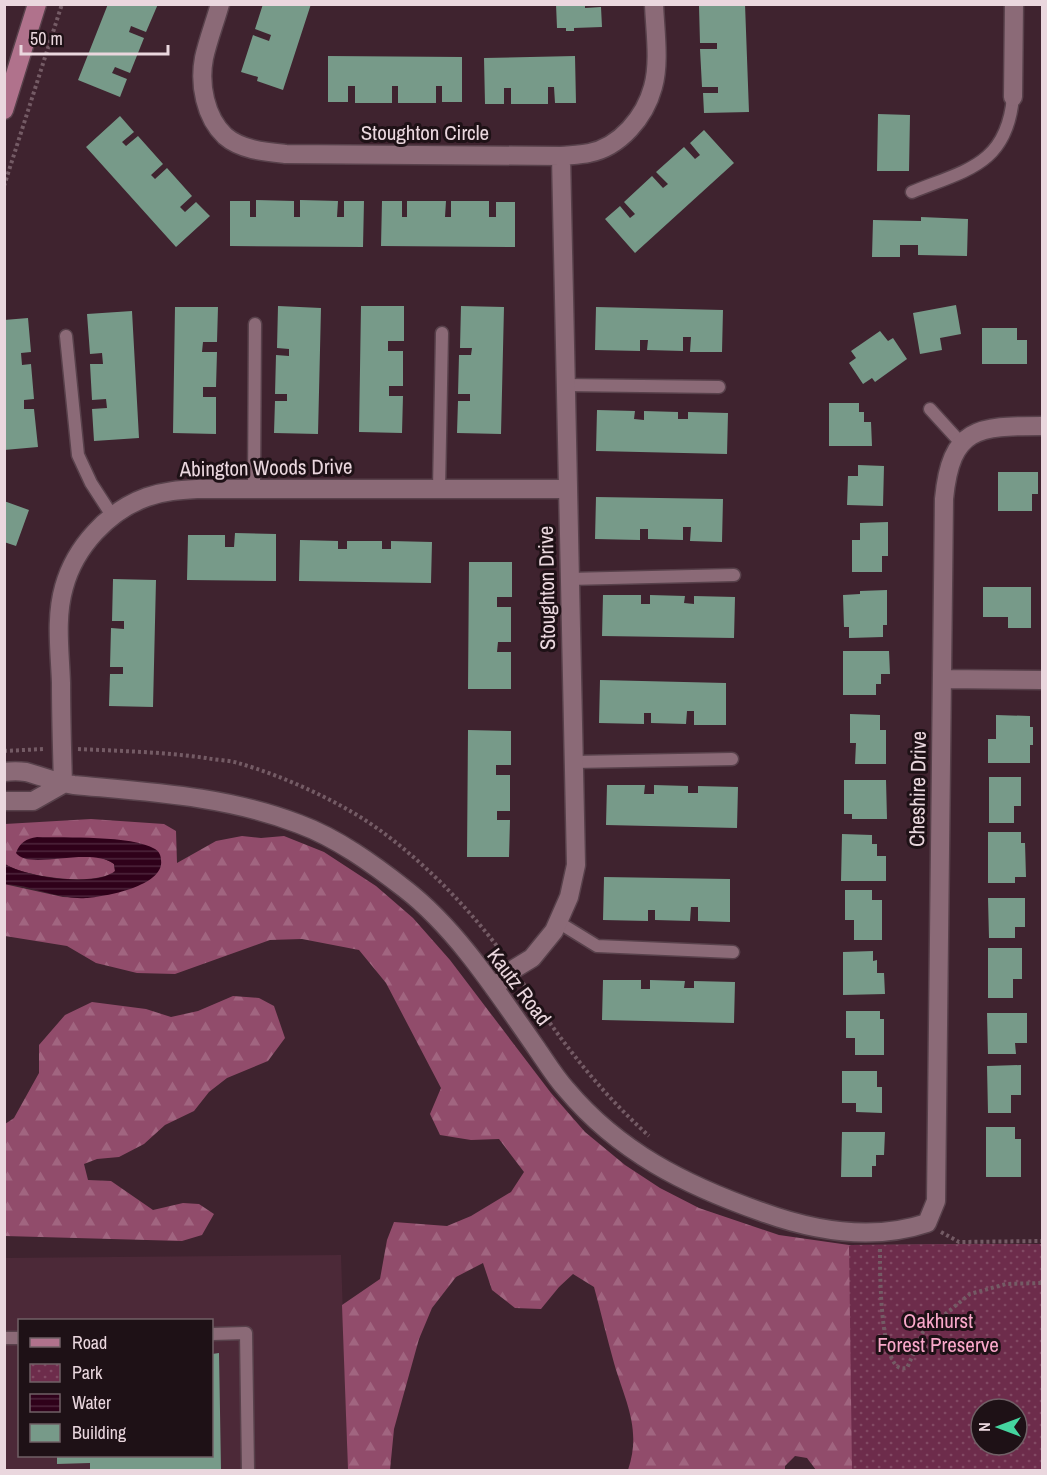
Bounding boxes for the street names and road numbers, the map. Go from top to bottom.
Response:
street label: Stoughton Circle [361,118,489,147]
street label: Abington Woods Drive [178,451,353,484]
street label: Stoughton Drive [531,526,562,650]
street label: Cheshire Drive [902,731,933,847]
street label: Kautz Road [481,942,558,1031]

